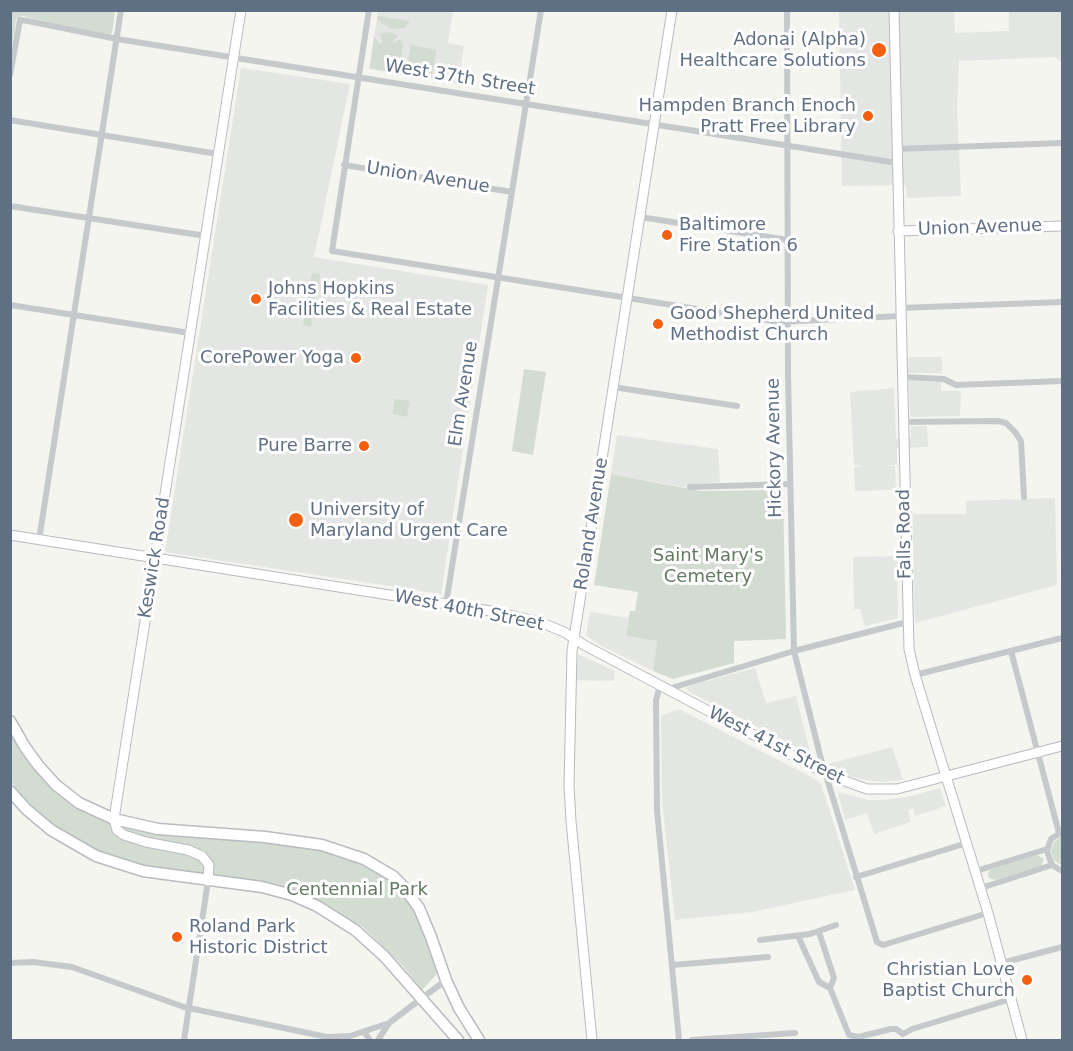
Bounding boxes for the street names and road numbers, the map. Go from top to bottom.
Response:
street label: West 37th Street [383,55,537,101]
street label: Union Avenue [365,158,491,198]
street label: Union Avenue [917,215,1043,241]
street label: Elm Avenue [445,340,483,448]
street label: Hickory Avenue [763,378,787,518]
street label: Roland Avenue [571,456,613,592]
street label: Falls Road [893,489,917,579]
street label: Keswick Road [135,496,175,620]
street label: West 40th Street [392,586,546,636]
street label: West 41st Street [704,702,848,790]

